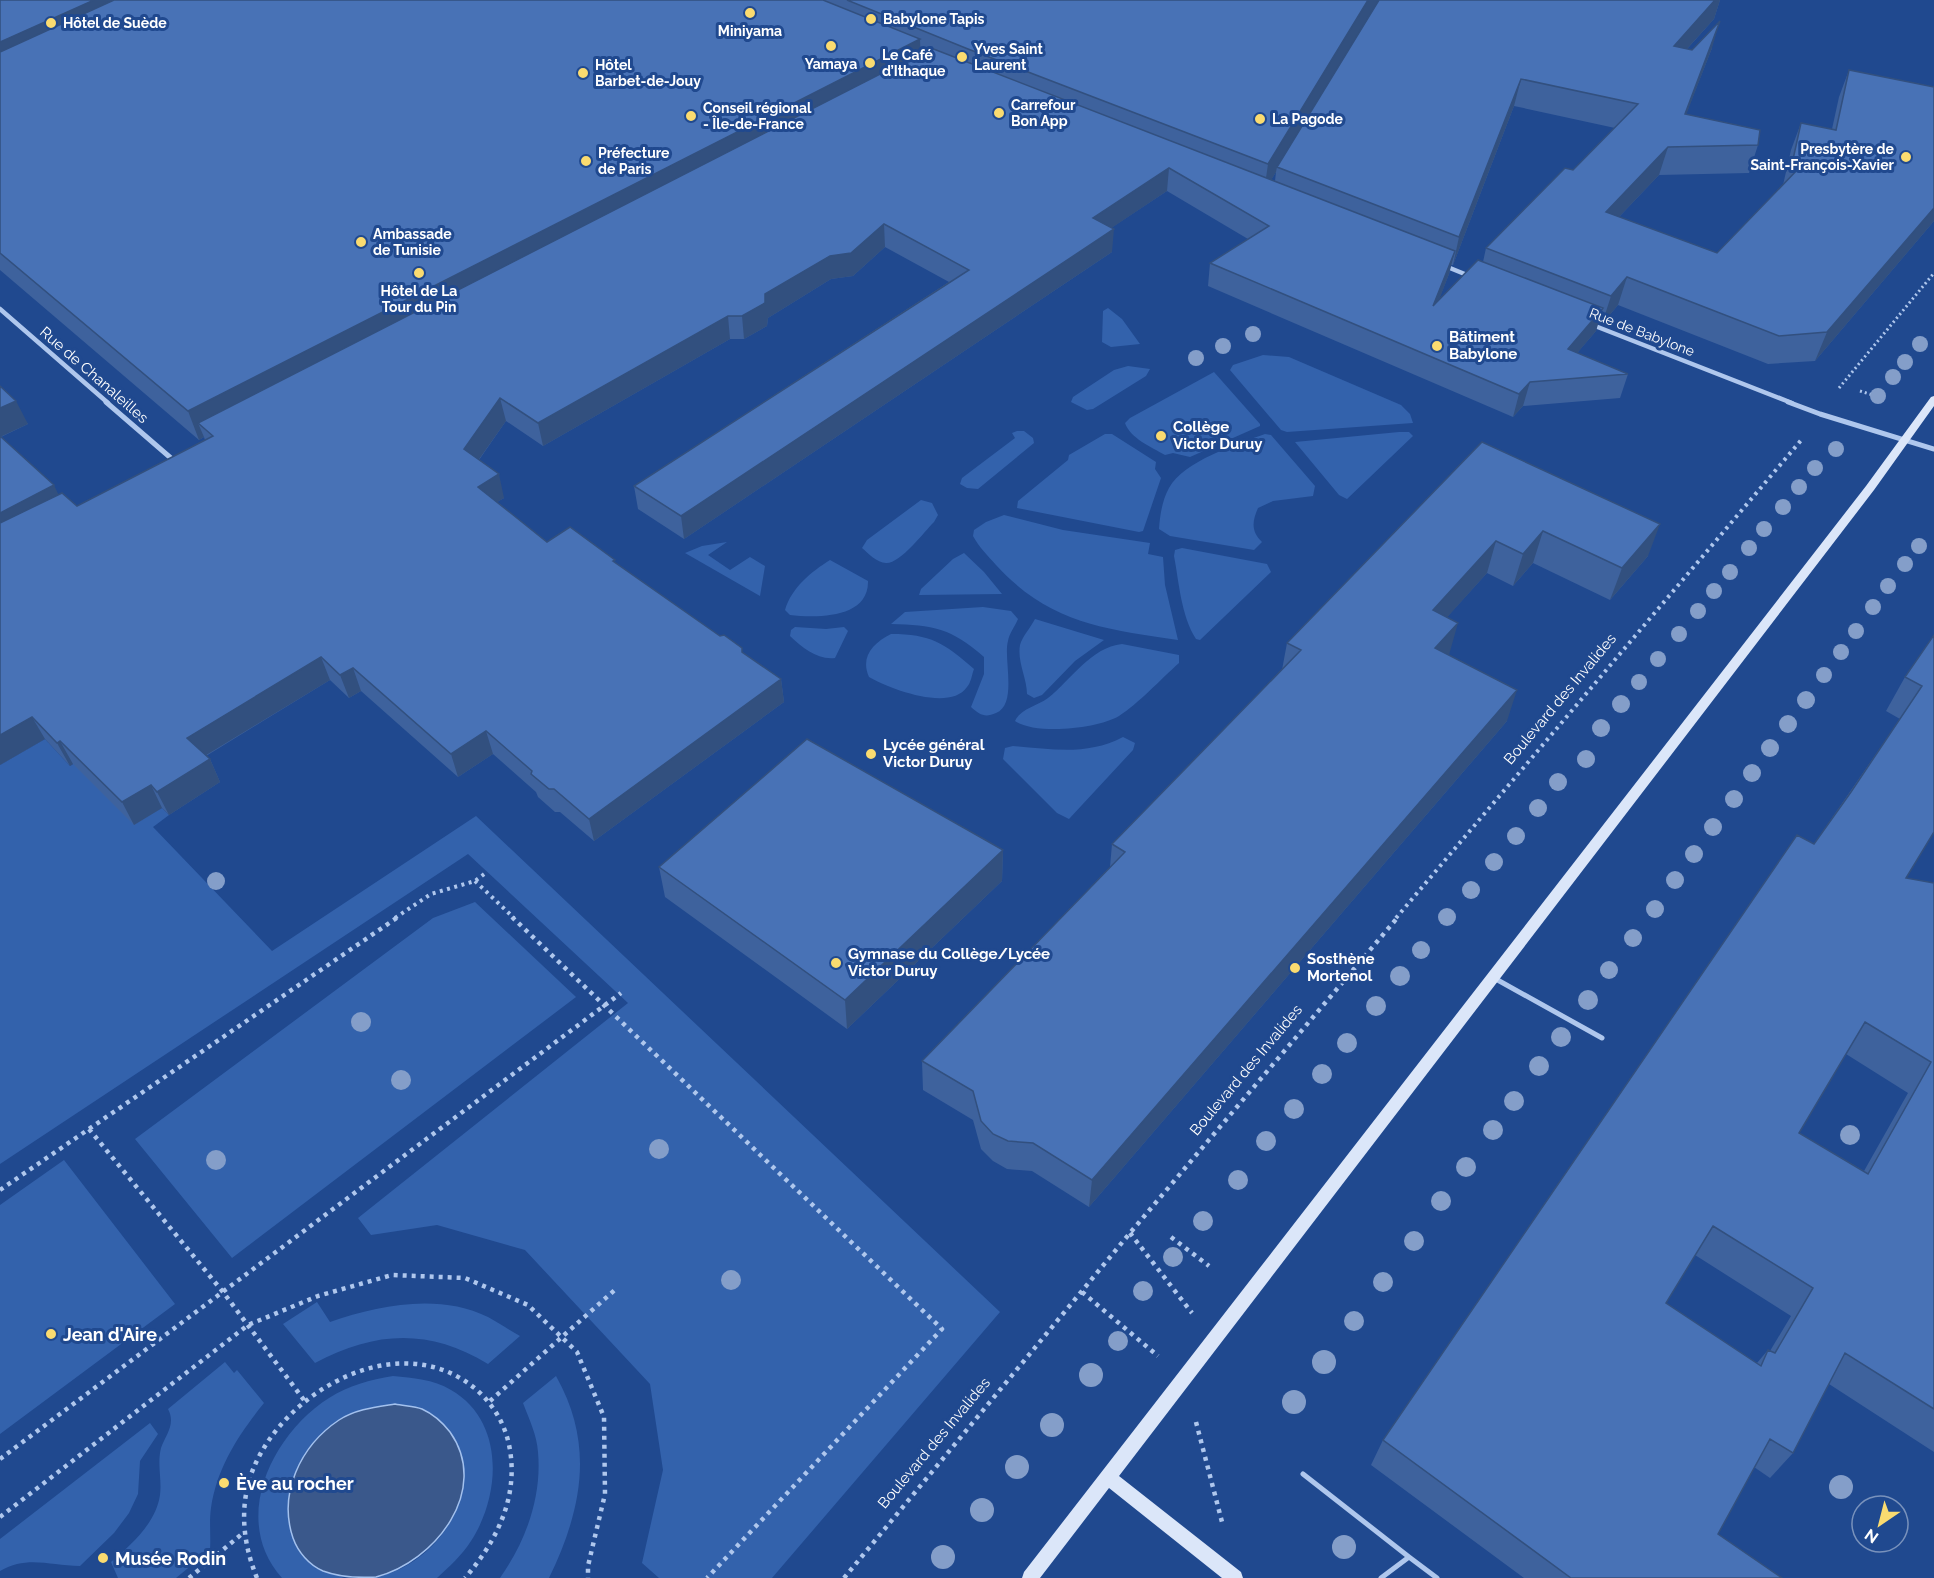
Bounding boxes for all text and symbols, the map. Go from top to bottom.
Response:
marker: Miniyama [743,6,757,20]
place label: Babylone Tapis [883,11,985,27]
marker: Babylone Tapis [864,12,878,26]
place label: Hôtel de Suède [63,15,167,31]
marker: Hôtel de Suède [44,16,58,30]
place label: Miniyama [718,23,782,39]
marker: Yamaya [824,39,838,53]
place label: Yves Saint Laurent [974,41,1043,73]
place label: Le Café d’Ithaque [882,47,946,79]
marker: Yves Saint Laurent [955,50,969,64]
place label: Yamaya [805,56,857,72]
marker: Le Café d’Ithaque [863,56,877,70]
place label: Hôtel Barbet-de-Jouy [595,57,701,89]
marker: Hôtel Barbet-de-Jouy [576,66,590,80]
place label: Carrefour Bon App [1011,97,1076,129]
place label: Conseil régional - Île-de-France [703,100,812,132]
marker: Carrefour Bon App [992,106,1006,120]
marker: Conseil régional - Île-de-France [684,109,698,123]
place label: La Pagode [1272,111,1344,127]
marker: La Pagode [1253,112,1267,126]
place label: Presbytère de Saint-François-Xavier [1750,141,1895,173]
place label: Préfecture de Paris [598,145,670,177]
marker: Presbytère de Saint-François-Xavier [1899,150,1913,164]
marker: Préfecture de Paris [579,154,593,168]
place label: Ambassade de Tunisie [373,226,452,258]
marker: Ambassade de Tunisie [354,235,368,249]
marker: Hôtel de La Tour du Pin [412,266,426,280]
place label: Hôtel de La Tour du Pin [381,283,457,315]
street label: Rue de Babylone [1587,305,1697,359]
street label: Rue de Chanaleilles [36,323,152,427]
place label: Bâtiment Babylone [1449,328,1517,363]
marker: Bâtiment Babylone [1430,339,1444,353]
place label: Collège Victor Duruy [1173,418,1263,453]
marker: Collège Victor Duruy [1154,429,1168,443]
street label: Boulevard des Invalides [1500,630,1620,768]
place label: Lycée général Victor Duruy [883,736,985,771]
marker: Lycée général Victor Duruy [864,747,878,761]
place label: Gymnase du Collège/Lycée Victor Duruy [848,945,1050,980]
place label: Sosthène Mortenol [1307,950,1375,985]
marker: Gymnase du Collège/Lycée Victor Duruy [829,956,843,970]
marker: Sosthène Mortenol [1288,961,1302,975]
street label: Boulevard des Invalides [1186,1001,1306,1139]
place label: Jean d'Aire [63,1324,157,1345]
marker: Jean d'Aire [44,1327,58,1341]
street label: Boulevard des Invalides [874,1374,994,1512]
place label: Ève au rocher [236,1473,354,1494]
marker: Ève au rocher [217,1476,231,1490]
north arrow [1850,1494,1910,1554]
text: N [1861,1525,1882,1547]
place label: Musée Rodin [115,1548,226,1569]
marker: Musée Rodin [96,1551,110,1565]

